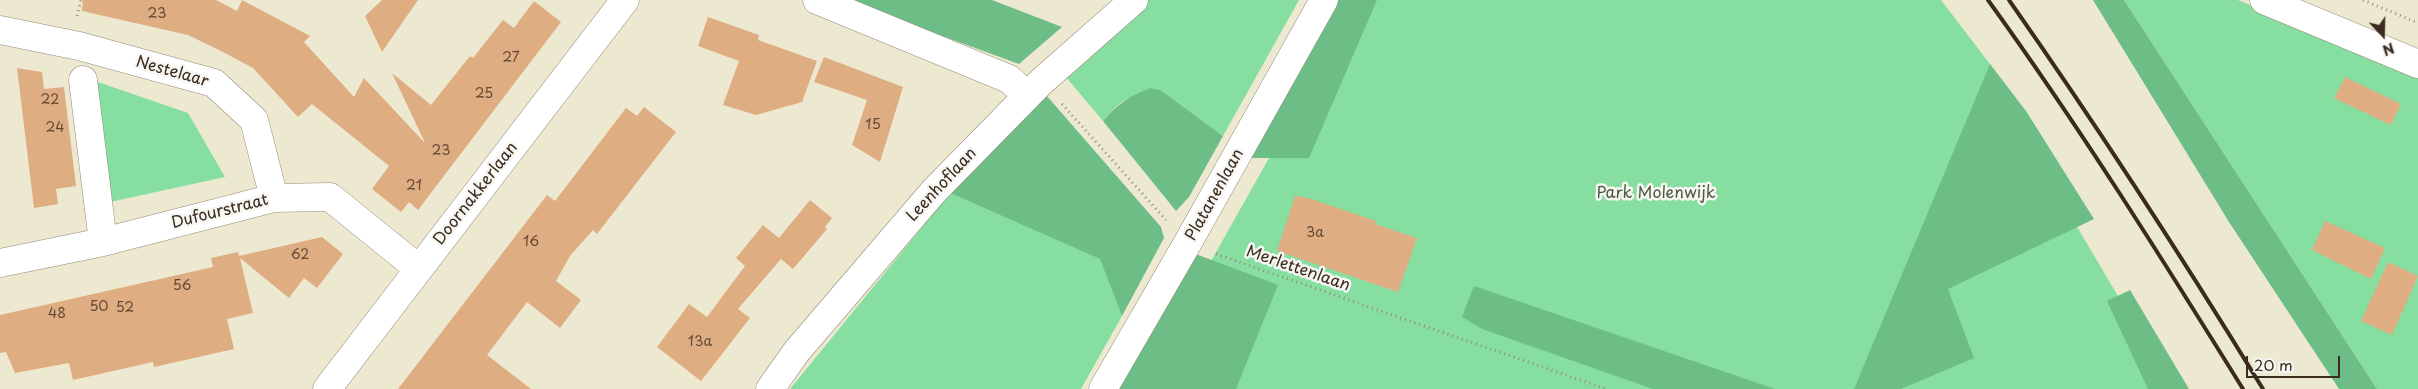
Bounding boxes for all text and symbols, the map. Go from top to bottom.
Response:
house number: 23 [148,6,166,22]
north arrow [2358,10,2408,60]
text: N [2380,38,2397,61]
house number: 27 [502,50,520,66]
street label: Nestelaar [134,52,210,92]
house number: 25 [475,86,493,102]
house number: 22 [41,92,59,108]
house number: 15 [865,117,881,133]
house number: 24 [46,120,64,136]
street label: Doornakkerlaan [430,139,522,249]
house number: 23 [432,143,450,159]
street label: Leenhoflaan [903,144,981,226]
street label: Platanenlaan [1182,146,1248,244]
house number: 21 [406,178,422,194]
park label: Park Molenwijk [1597,184,1715,204]
street label: Dufourstraat [170,191,270,233]
house number: 3a [1306,225,1324,241]
house number: 16 [523,234,539,250]
street label: Merlettenlaan [1244,242,1352,296]
house number: 62 [291,247,309,263]
house number: 56 [173,278,191,294]
house number: 50 [89,299,109,315]
house number: 52 [116,300,134,316]
house number: 48 [48,306,66,322]
house number: 13a [688,334,712,350]
scale bar [2248,346,2342,378]
text: 20 m [2254,353,2293,376]

